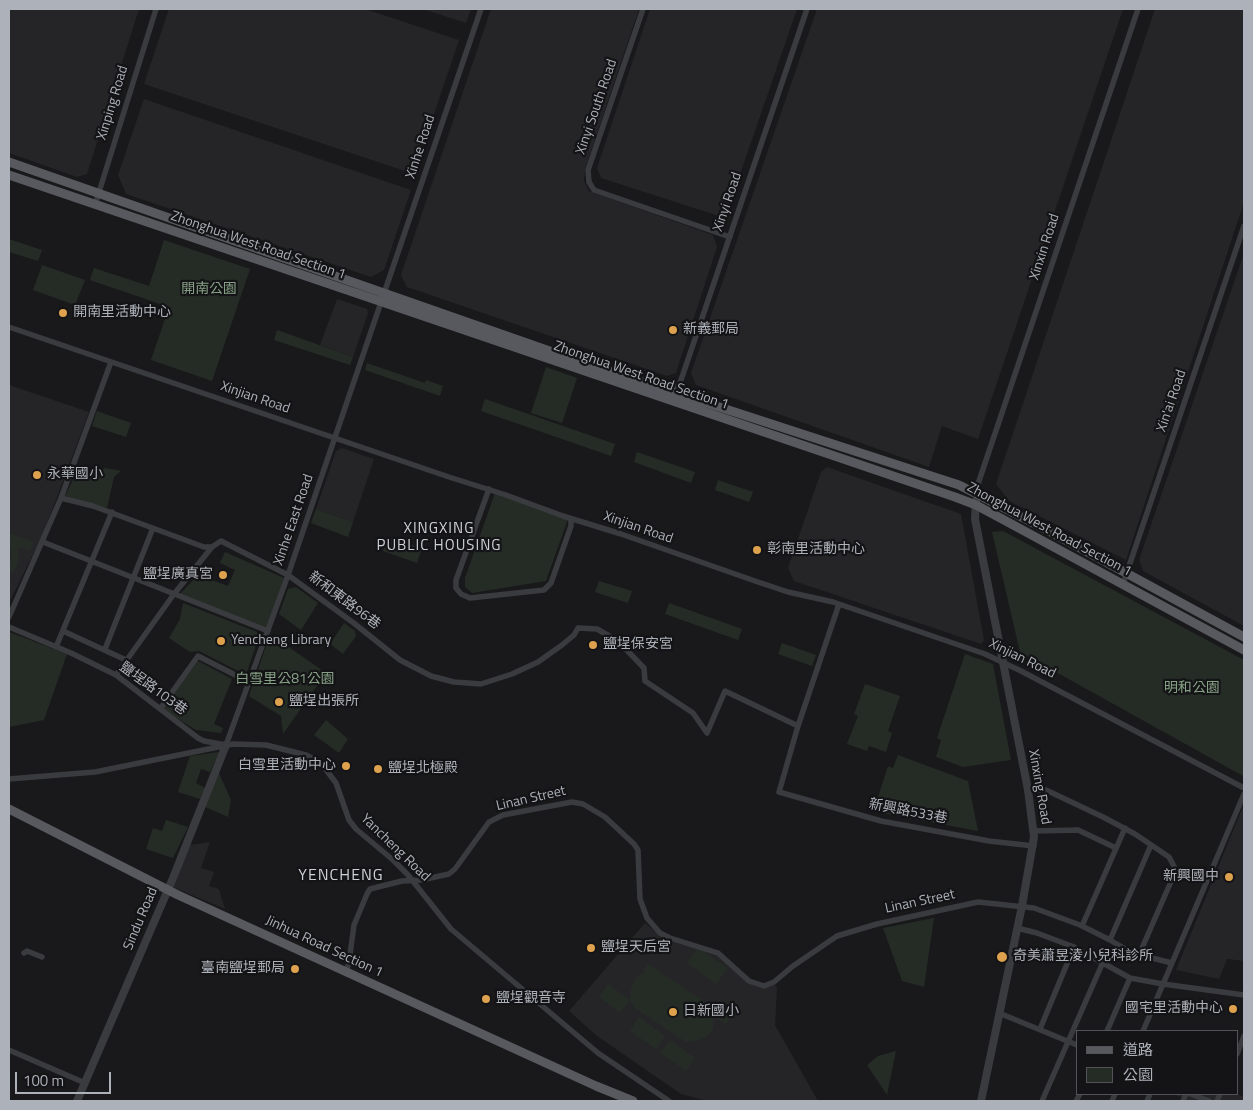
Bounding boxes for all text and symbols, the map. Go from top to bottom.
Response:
street label: Xinyi South Road [573,57,621,157]
street label: Xinping Road [94,64,132,142]
street label: Xinhe Road [403,113,439,181]
street label: Xinyi Road [710,170,746,234]
street label: Zhonghua West Road Section 1 [168,208,348,284]
street label: Xinxin Road [1026,212,1064,282]
park label: 開南公園 [181,282,237,298]
place label: 開南里活動中心 [73,305,171,321]
marker: 開南里活動中心 [57,307,69,319]
place label: 新義郵局 [683,322,739,338]
marker: 新義郵局 [667,324,679,336]
street label: Zhonghua West Road Section 1 [551,338,731,414]
street label: Xin'ai Road [1154,368,1190,434]
street label: Xinjian Road [218,378,292,418]
place label: 永華國小 [47,467,103,483]
marker: 永華國小 [31,469,43,481]
street label: Xinhe East Road [270,472,318,568]
street label: Zhonghua West Road Section 1 [964,479,1134,581]
street label: Xinjian Road [601,508,675,548]
district label: XINGXING PUBLIC HOUSING [375,520,503,555]
place label: 彰南里活動中心 [767,542,865,558]
marker: 彰南里活動中心 [751,544,763,556]
place label: 鹽埕廣真宮 [143,567,213,583]
marker: 鹽埕廣真宮 [217,569,229,581]
street label: 新和東路96巷 [305,569,383,633]
place label: Yencheng Library [231,633,331,649]
marker: Yencheng Library [215,635,227,647]
street label: Xinjian Road [986,636,1058,682]
place label: 鹽埕保安宮 [603,637,673,653]
marker: 鹽埕保安宮 [587,639,599,651]
street label: 鹽埕路103巷 [116,659,190,719]
park label: 白雪里公81公園 [235,672,335,688]
park label: 明和公園 [1164,681,1220,697]
place label: 鹽埕出張所 [289,694,359,710]
marker: 鹽埕出張所 [273,696,285,708]
street label: Xinxing Road [1024,748,1054,826]
place label: 白雪里活動中心 [238,758,336,774]
marker: 白雪里活動中心 [340,760,352,772]
place label: 鹽埕北極殿 [388,761,458,777]
marker: 鹽埕北極殿 [372,763,384,775]
street label: Linan Street [495,783,567,815]
street label: 新興路533巷 [867,796,949,828]
street label: Yancheng Road [357,811,433,885]
district label: YENCHENG [297,866,385,886]
place label: 新興國中 [1163,869,1219,885]
marker: 新興國中 [1223,871,1235,883]
street label: Sindu Road [120,885,162,953]
street label: Linan Street [884,886,956,918]
street label: Jinhua Road Section 1 [263,912,385,982]
place label: 鹽埕天后宮 [601,940,671,956]
marker: 鹽埕天后宮 [585,942,597,954]
place label: 奇美蕭昱淩小兒科診所 [1013,949,1153,965]
marker: 奇美蕭昱淩小兒科診所 [995,950,1009,964]
place label: 臺南鹽埕郵局 [201,961,285,977]
marker: 臺南鹽埕郵局 [289,963,301,975]
place label: 鹽埕觀音寺 [496,991,566,1007]
marker: 鹽埕觀音寺 [480,993,492,1005]
place label: 國宅里活動中心 [1125,1001,1223,1017]
marker: 國宅里活動中心 [1227,1003,1239,1015]
place label: 日新國小 [683,1004,739,1020]
marker: 日新國小 [667,1006,679,1018]
legend [1076,1030,1238,1095]
text: 道路 [1123,1038,1153,1061]
scale bar [18,1062,114,1094]
text: 公園 [1123,1063,1153,1086]
text: 100 m [23,1069,64,1092]

